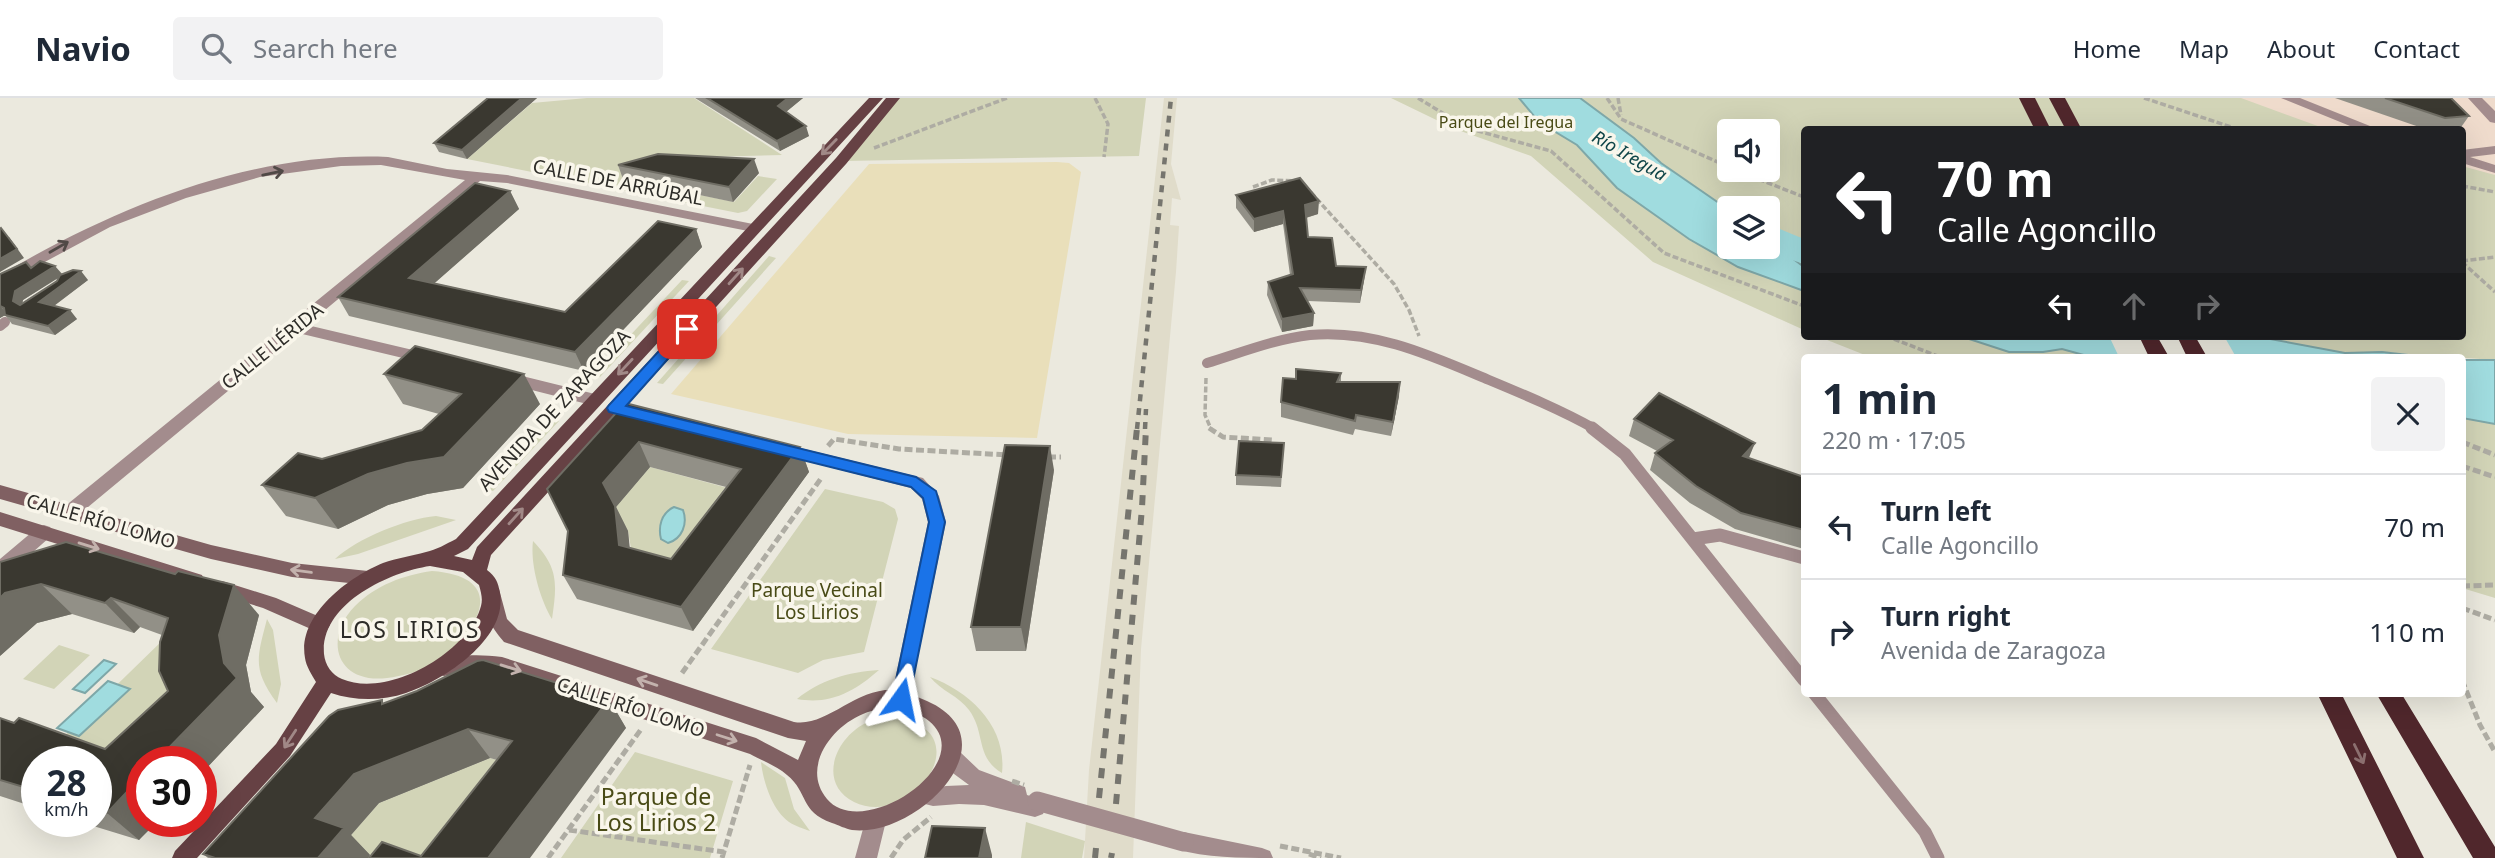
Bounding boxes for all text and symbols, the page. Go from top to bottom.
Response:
search box [173,17,663,80]
text: Navio [35,26,131,71]
icon: search [197,29,235,67]
text: Search here [253,30,398,66]
text: Home [2073,32,2141,65]
text: Map [2179,32,2229,65]
text: About [2267,32,2335,65]
text: Contact [2373,32,2460,65]
park label: Parque del Iregua [1439,111,1573,133]
map controls [1717,119,1780,259]
button: sound [1717,119,1780,182]
water label: Río Iregua [1588,124,1672,186]
one-way arrow [821,138,838,155]
text: 70 m [1937,145,2054,211]
street label: CALLE DE ARRÚBAL [531,153,705,211]
icon: left [1822,154,1913,245]
one-way arrow [261,165,284,179]
button: layers [1717,196,1780,259]
text: Calle Agoncillo [1937,208,2157,251]
one-way arrow [48,240,69,253]
one-way arrow [727,268,744,285]
icon: left [2042,287,2080,325]
icon: ahead [2115,287,2153,325]
icon: right [2188,287,2226,325]
street label: CALLE LÉRIDA [216,296,329,395]
pin [657,299,717,359]
icon: arrive [668,310,706,348]
street label: AVENIDA DE ZARAGOZA [472,323,636,496]
one-way arrow [617,358,633,376]
text: 1 min [1822,369,1938,426]
button: close [2371,377,2445,451]
text: 220 m · 17:05 [1822,424,1966,456]
street label: CALLE RÍO LOMO [23,487,179,555]
text: Turn left [1881,493,1992,529]
one-way arrow [508,507,524,525]
icon: left [1822,508,1860,546]
text: 70 m [2384,509,2445,545]
text: Calle Agoncillo [1881,529,2039,561]
one-way arrow [78,541,100,554]
one-way arrow [290,564,312,577]
park label: Parque Vecinal Los Lirios [751,577,883,625]
text: Turn right [1881,598,2011,634]
district label: LOS LIRIOS [340,613,480,645]
icon: right [1822,613,1860,651]
text: 110 m [2369,614,2445,650]
text: Avenida de Zaragoza [1881,634,2106,666]
one-way arrow [499,662,521,675]
position arrow [864,662,938,736]
street label: CALLE RÍO LOMO [554,671,708,743]
one-way arrow [636,675,658,687]
one-way arrow [283,728,297,748]
one-way arrow [716,732,738,745]
one-way arrow [2353,743,2367,764]
speed limit sign: 30 [126,746,217,837]
text: 28 [46,759,87,806]
park label: Parque de Los Lirios 2 [596,780,716,838]
text: km/h [44,797,89,821]

